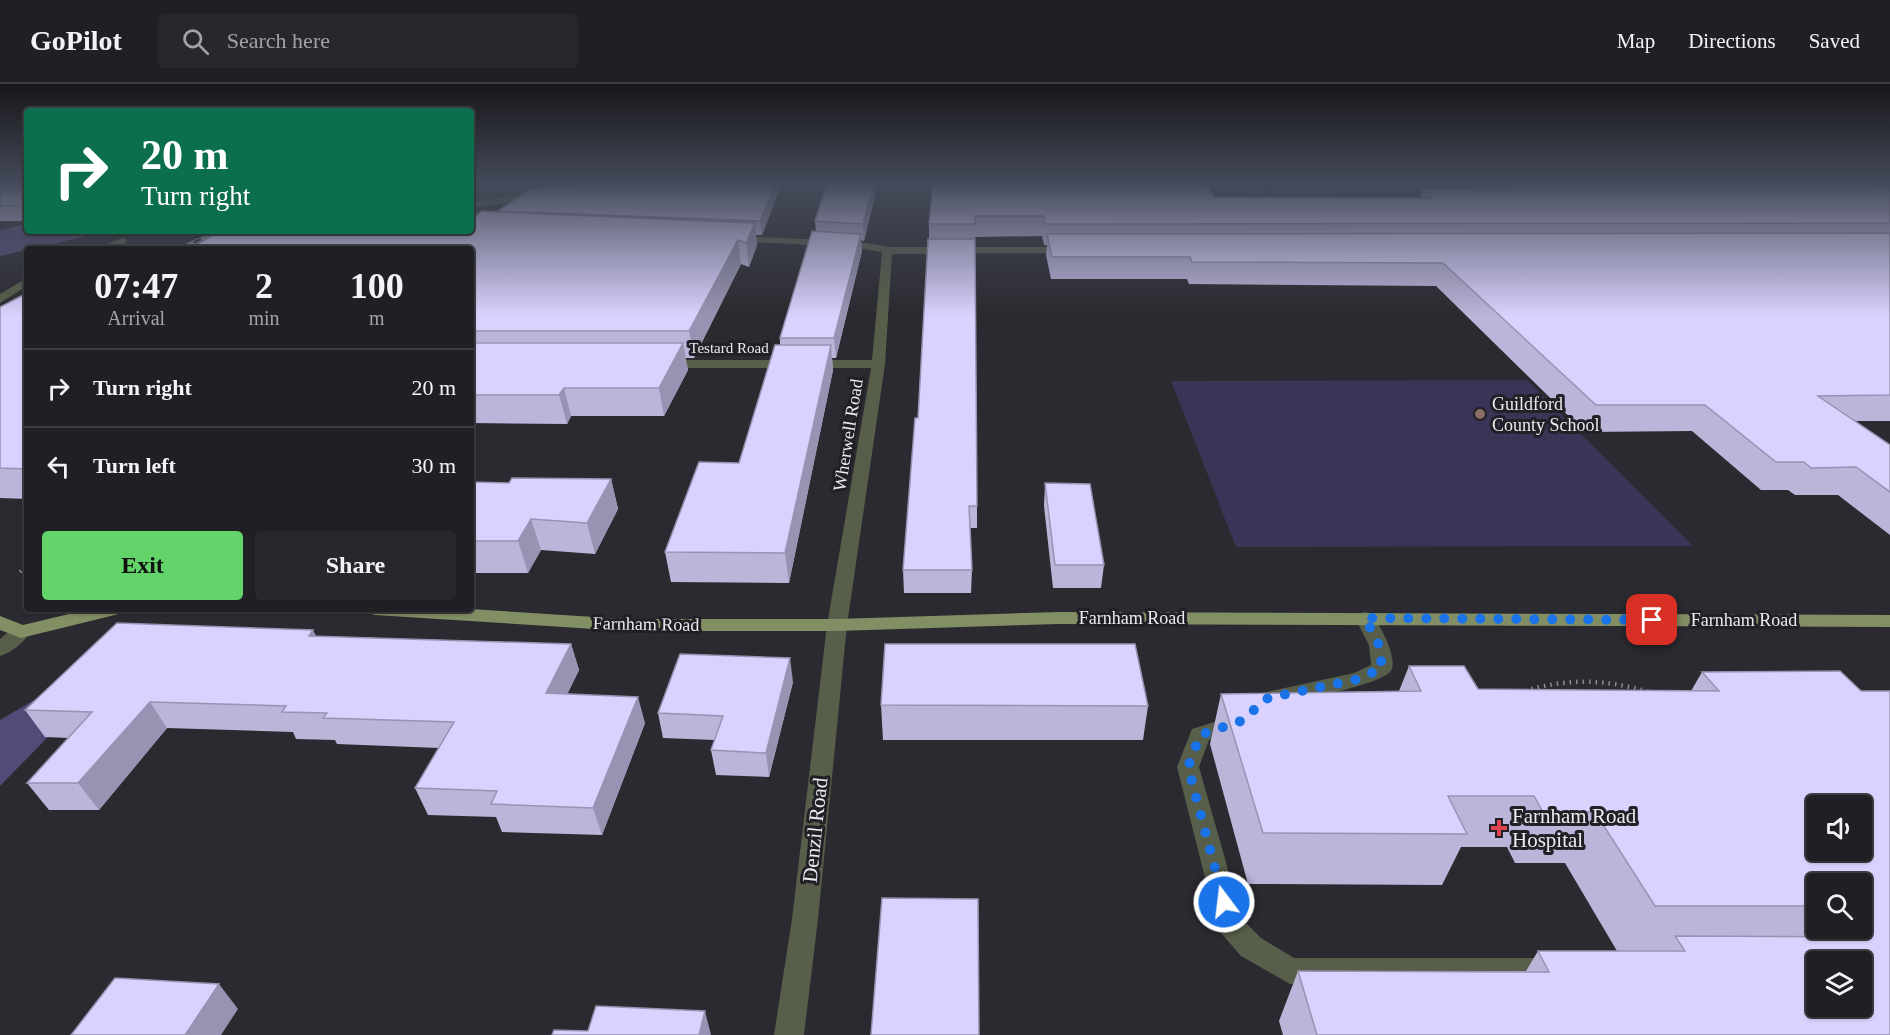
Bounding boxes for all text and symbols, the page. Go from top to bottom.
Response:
search box [158,14,578,68]
text: GoPilot [30,25,122,56]
icon: search [179,25,212,58]
text: Search here [227,28,330,53]
text: Map [1617,29,1655,53]
text: Directions [1688,29,1776,53]
text: Saved [1809,29,1860,53]
icon: right [42,132,120,210]
text: 20 m [141,132,229,178]
text: Turn right [141,181,250,211]
text: 07:47 [94,266,178,306]
text: 2 [255,266,273,306]
text: 100 [350,266,404,306]
text: Arrival [107,307,165,329]
text: min [248,307,280,329]
text: m [369,307,385,329]
street label: Testard Road [689,340,769,356]
icon: right [42,372,75,405]
text: Turn right [93,375,192,400]
text: 20 m [411,375,456,400]
street label: Wherwell Road [829,377,867,493]
place label: Guildford County School [1492,394,1600,435]
marker: Guildford County School [1473,407,1487,421]
icon: left [42,450,75,483]
text: Turn left [93,453,176,478]
text: 30 m [411,453,456,478]
button: Exit [42,531,243,600]
button: Share [255,531,456,600]
pin [1626,594,1677,645]
icon: arrive [1635,603,1668,636]
street label: Farnham Road [1079,608,1185,628]
street label: Farnham Road [1691,610,1797,630]
street label: Farnham Road [593,613,699,635]
street label: Denzil Road [798,776,833,884]
map controls [1806,795,1872,1017]
button: sound [1806,795,1872,861]
place label: Farnham Road Hospital [1512,804,1637,852]
marker: Farnham Road Hospital [1490,819,1508,837]
position arrow [1192,870,1256,934]
button: search [1806,873,1872,939]
button: layers [1806,951,1872,1017]

